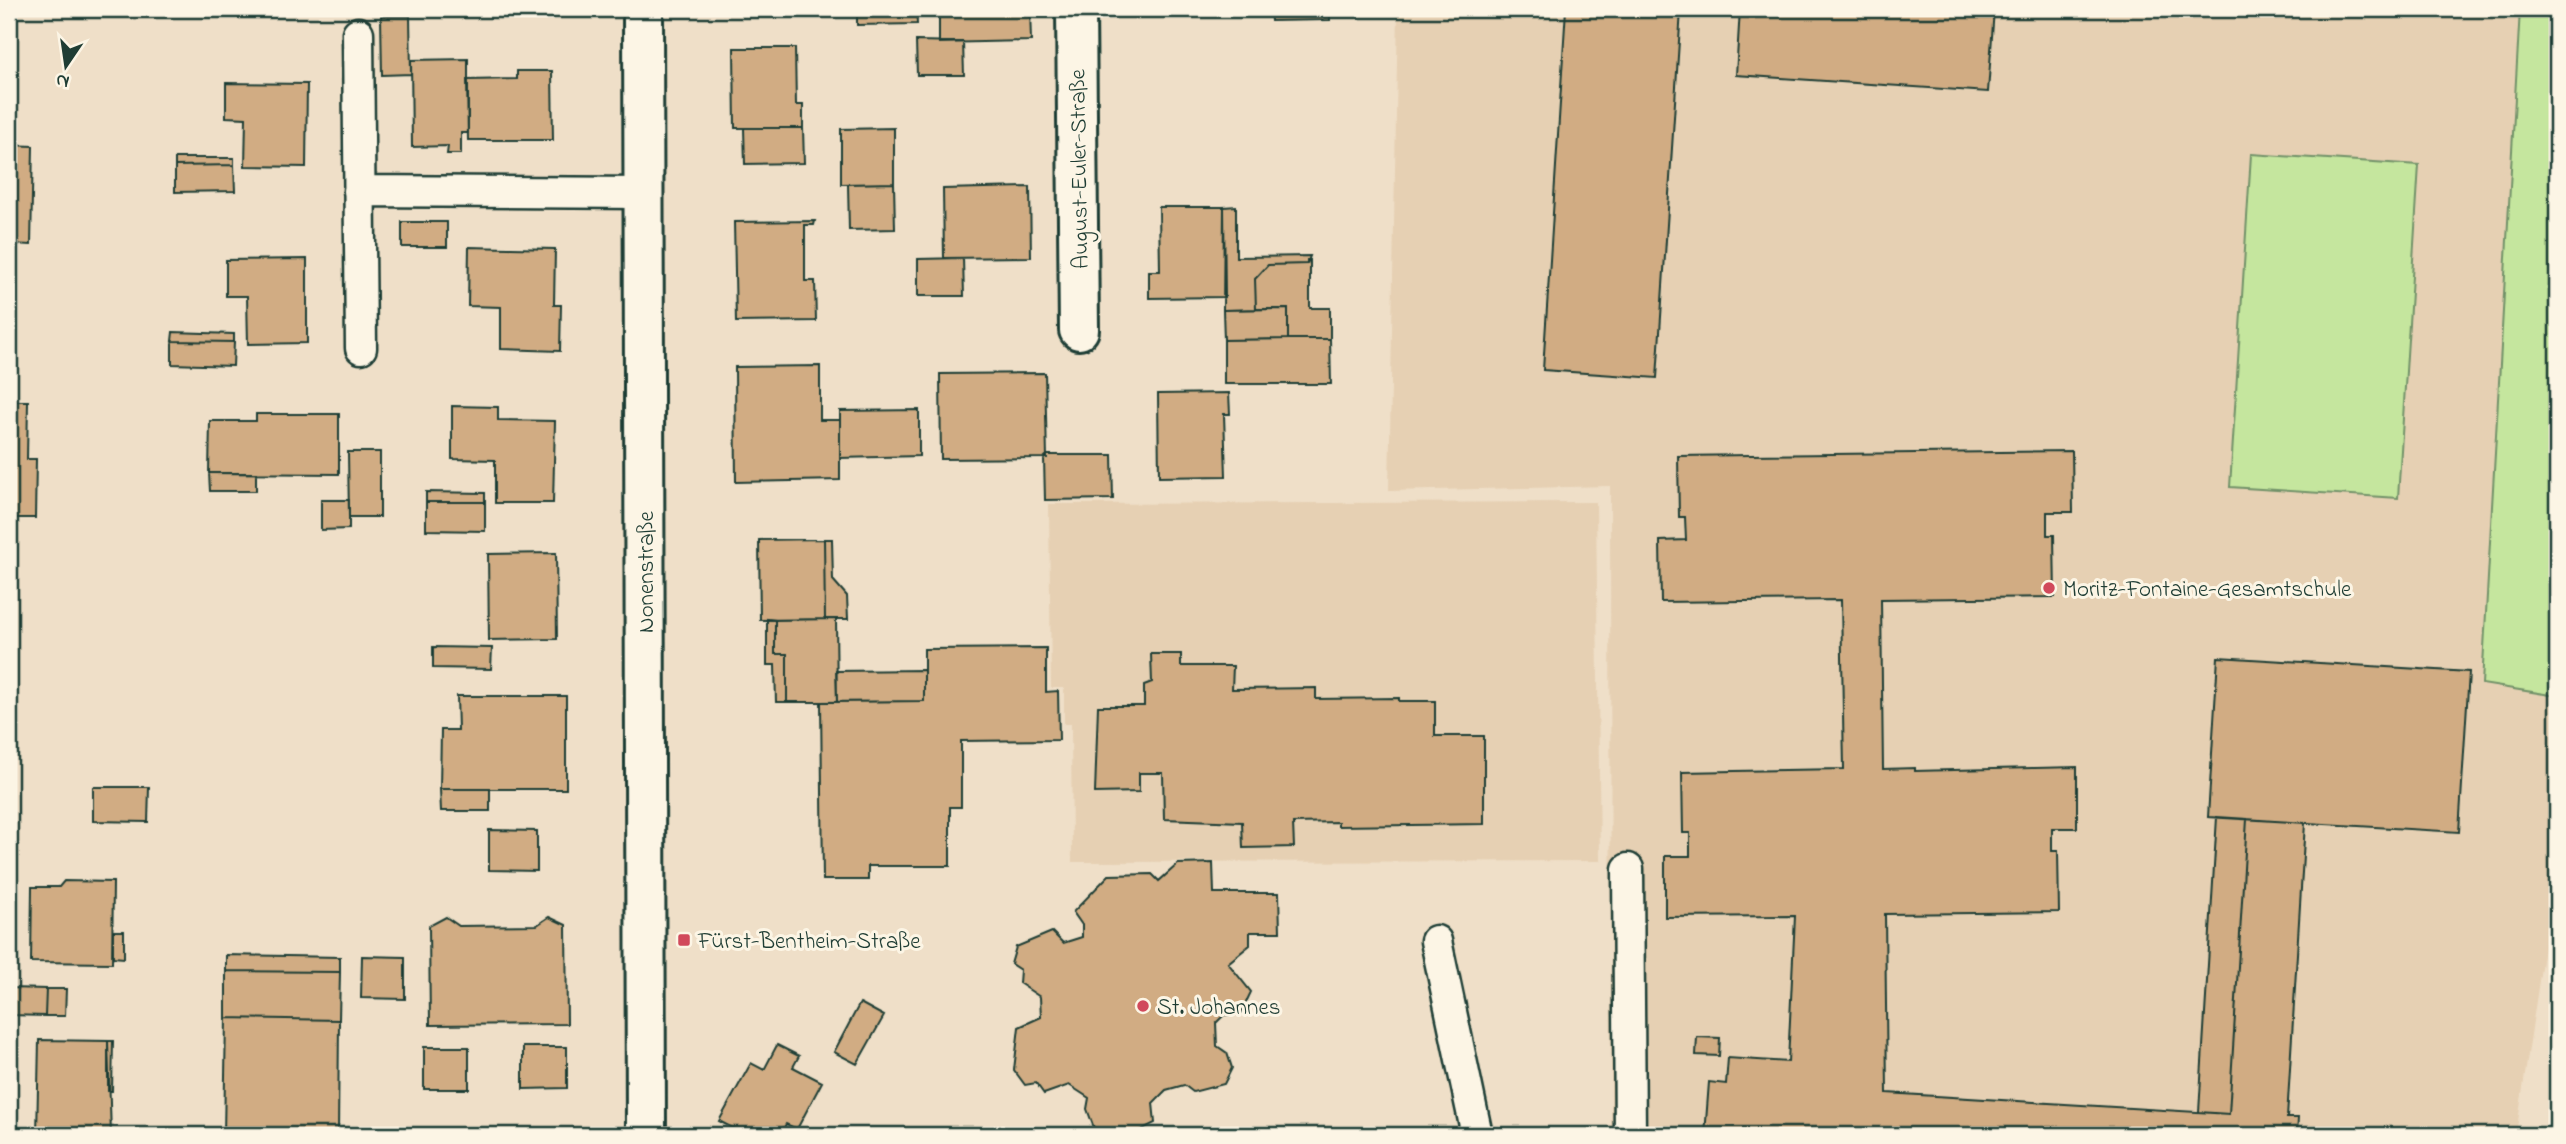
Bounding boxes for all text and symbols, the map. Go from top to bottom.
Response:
north arrow [32,32,102,102]
text: N [53,65,72,95]
street label: August-Euler-Straße [1062,68,1100,269]
street label: Nonenstraße [631,510,664,633]
place label: Moritz-Fontaine-Gesamtschule [2063,574,2352,607]
marker: Moritz-Fontaine-Gesamtschule [2041,580,2057,596]
place label: Fürst-Bentheim-Straße [697,926,921,959]
marker: Fürst-Bentheim-Straße [676,932,692,948]
place label: St. Johannes [1157,992,1280,1025]
marker: St. Johannes [1135,998,1151,1014]

